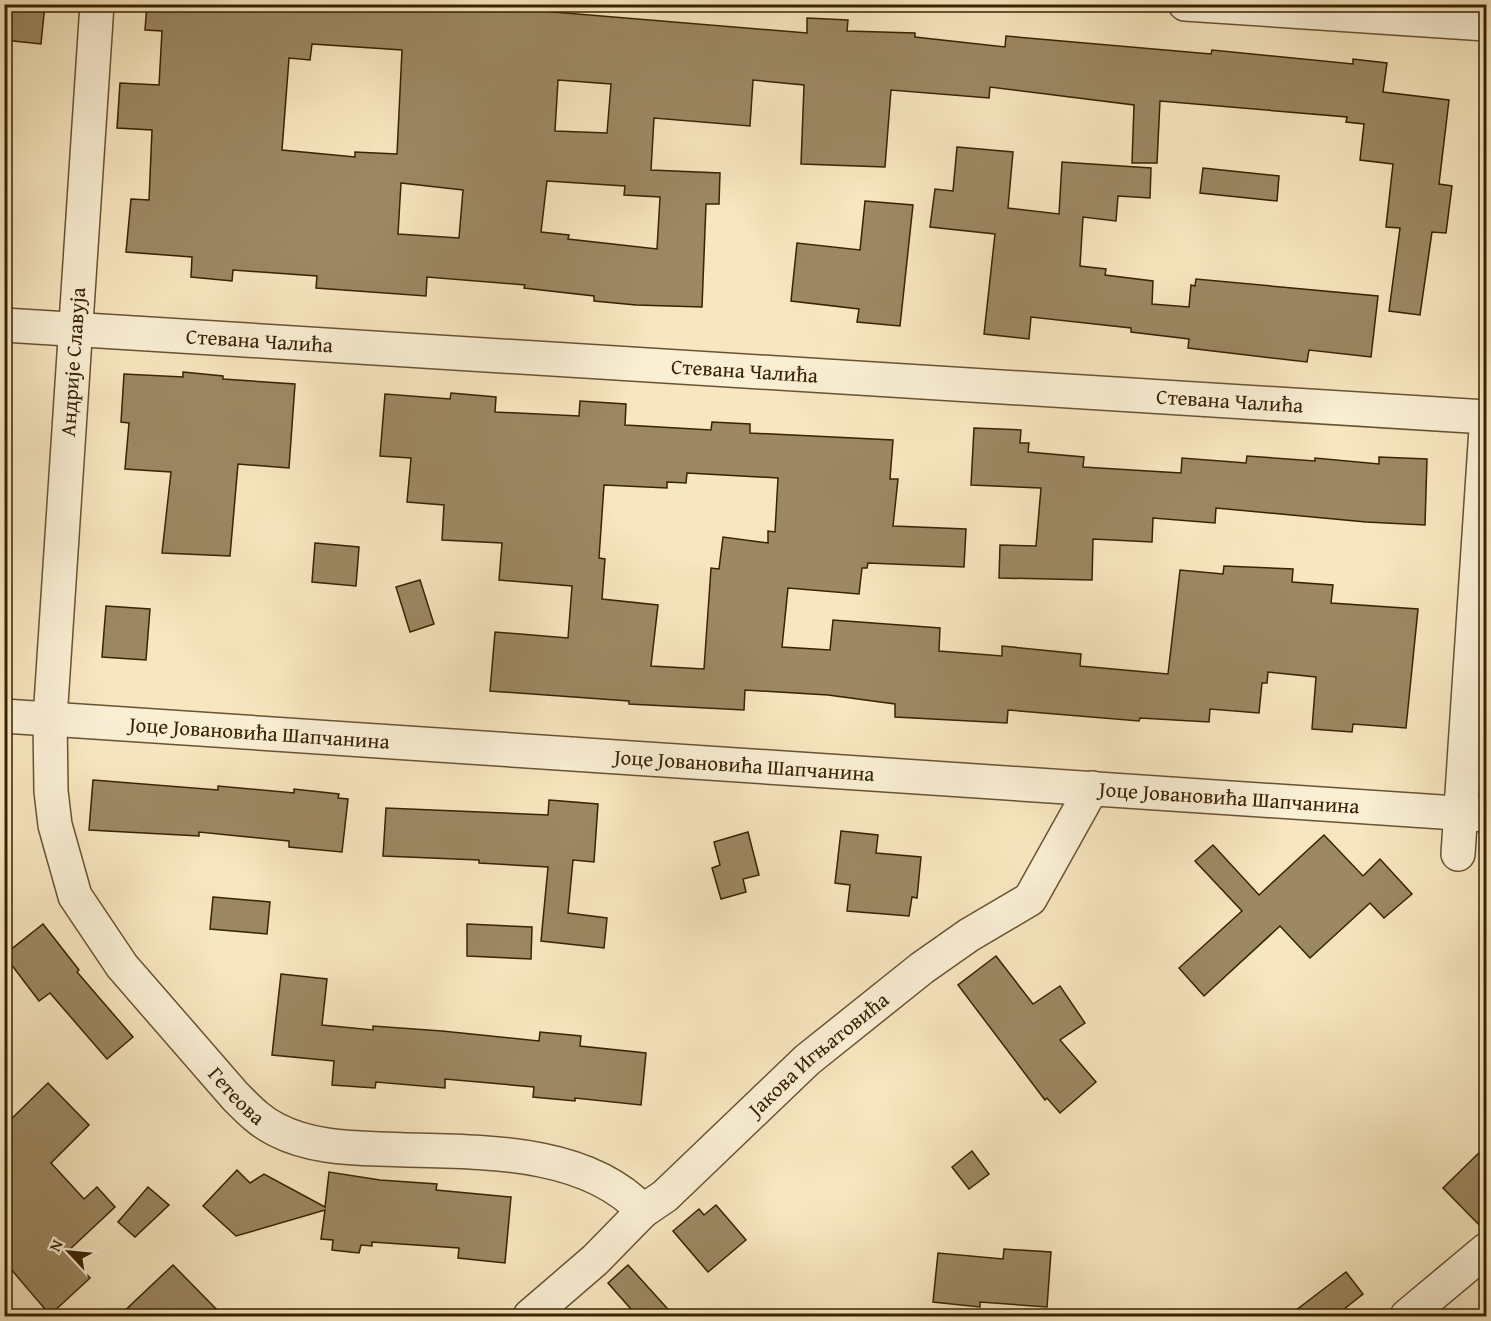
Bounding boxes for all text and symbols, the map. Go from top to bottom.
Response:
street label: Андрије Славуја [52,286,93,438]
street label: Стевана Чалића [185,320,334,360]
street label: Стевана Чалића [670,350,819,391]
street label: Стевана Чалића [1155,381,1304,421]
street label: Јоце Јовановића Шапчанина [125,708,391,757]
street label: Јоце Јовановића Шапчанина [610,741,876,789]
street label: Јоце Јовановића Шапчанина [1095,773,1361,822]
street label: Јакова Игњатовића [739,984,895,1126]
street label: Гетеова [201,1059,272,1132]
north arrow [39,1222,99,1282]
text: N [42,1235,69,1255]

